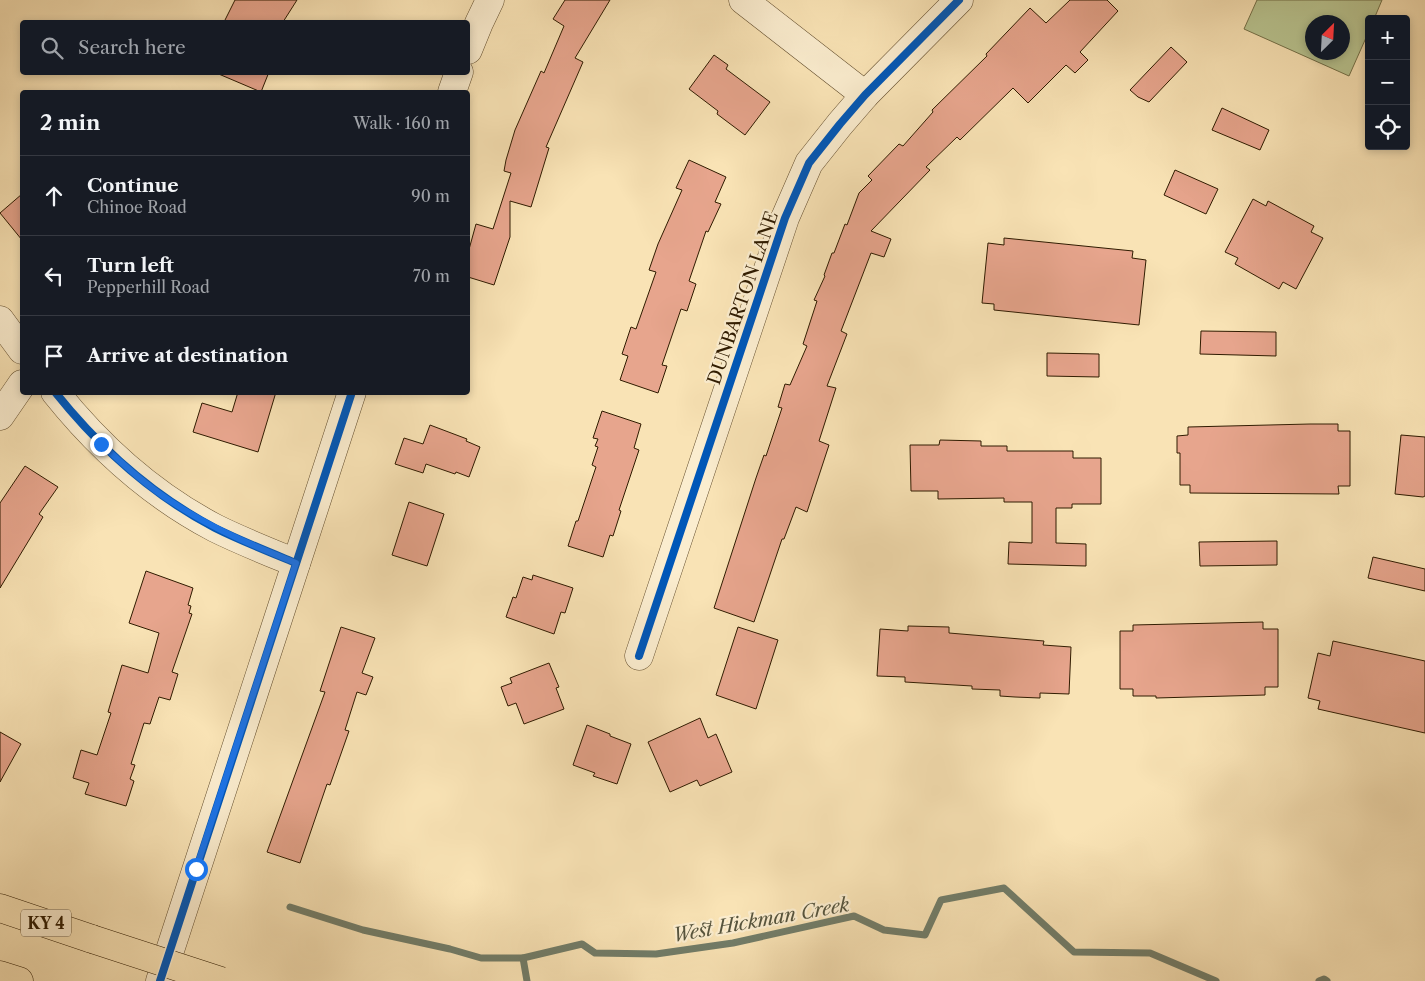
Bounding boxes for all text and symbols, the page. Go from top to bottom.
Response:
north arrow [1305,15,1350,60]
map controls [1365,15,1410,150]
button: + [1365,15,1410,60]
search box [20,20,470,75]
icon: search [38,34,66,62]
text: Search here [78,36,186,59]
button: − [1365,60,1410,105]
button: locate [1365,105,1410,150]
text: 2 min [40,110,100,135]
text: Walk · 160 m [353,113,450,133]
text: Continue [87,174,179,197]
icon: ahead [40,182,68,210]
text: 90 m [411,186,450,206]
text: Chinoe Road [87,197,187,217]
street label: DUNBARTON LANE [703,208,783,388]
text: Turn left [87,254,174,277]
icon: left [40,262,68,290]
text: 70 m [413,266,450,286]
text: Pepperhill Road [87,277,210,297]
icon: arrive [40,342,68,370]
text: Arrive at destination [87,344,288,367]
route end [90,433,113,456]
route start [185,858,208,881]
water label: West Hickman Creek [671,893,851,947]
road number: KY 4 [21,910,71,936]

